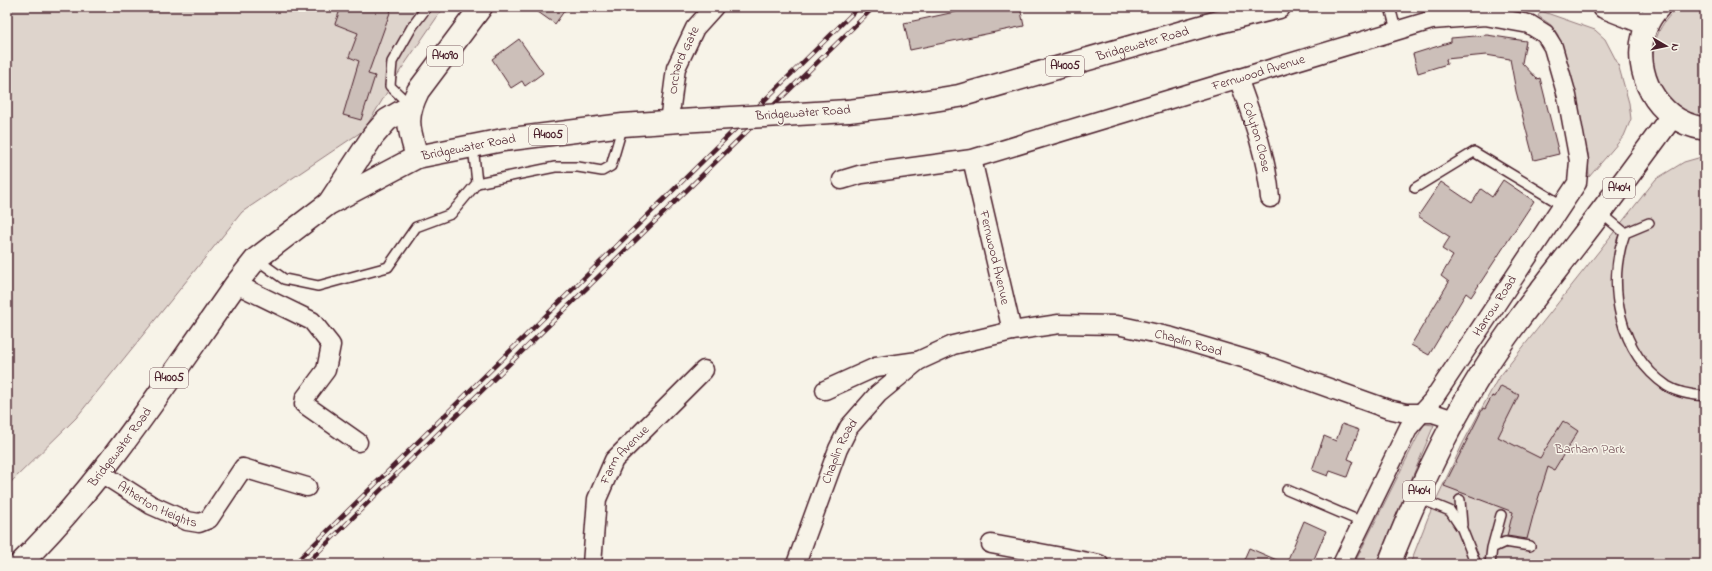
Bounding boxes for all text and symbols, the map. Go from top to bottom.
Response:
street label: Bridgewater Road [1093,21,1192,66]
street label: Orchard Gate [663,23,704,95]
north arrow [1646,26,1686,66]
text: N [1666,42,1683,52]
road number: A4090 [427,46,463,66]
street label: Fernwood Avenue [1209,49,1307,96]
road number: A4005 [1046,56,1084,76]
street label: Colyton Close [1238,99,1276,174]
street label: Bridgewater Road [754,100,852,127]
road number: A4005 [529,125,567,145]
street label: Bridgewater Road [419,129,517,166]
road number: A404 [1603,178,1635,198]
street label: Fernwood Avenue [975,207,1015,307]
street label: Harrow Road [1468,271,1522,340]
street label: Chaplin Road [1153,324,1225,361]
road number: A4005 [150,368,188,388]
street label: Bridgewater Road [83,403,157,492]
street label: Chaplin Road [817,414,862,486]
street label: Farm Avenue [595,421,653,488]
park label: Barham Park [1554,440,1625,459]
street label: Atherton Heights [114,476,199,532]
road number: A404 [1403,481,1435,501]

